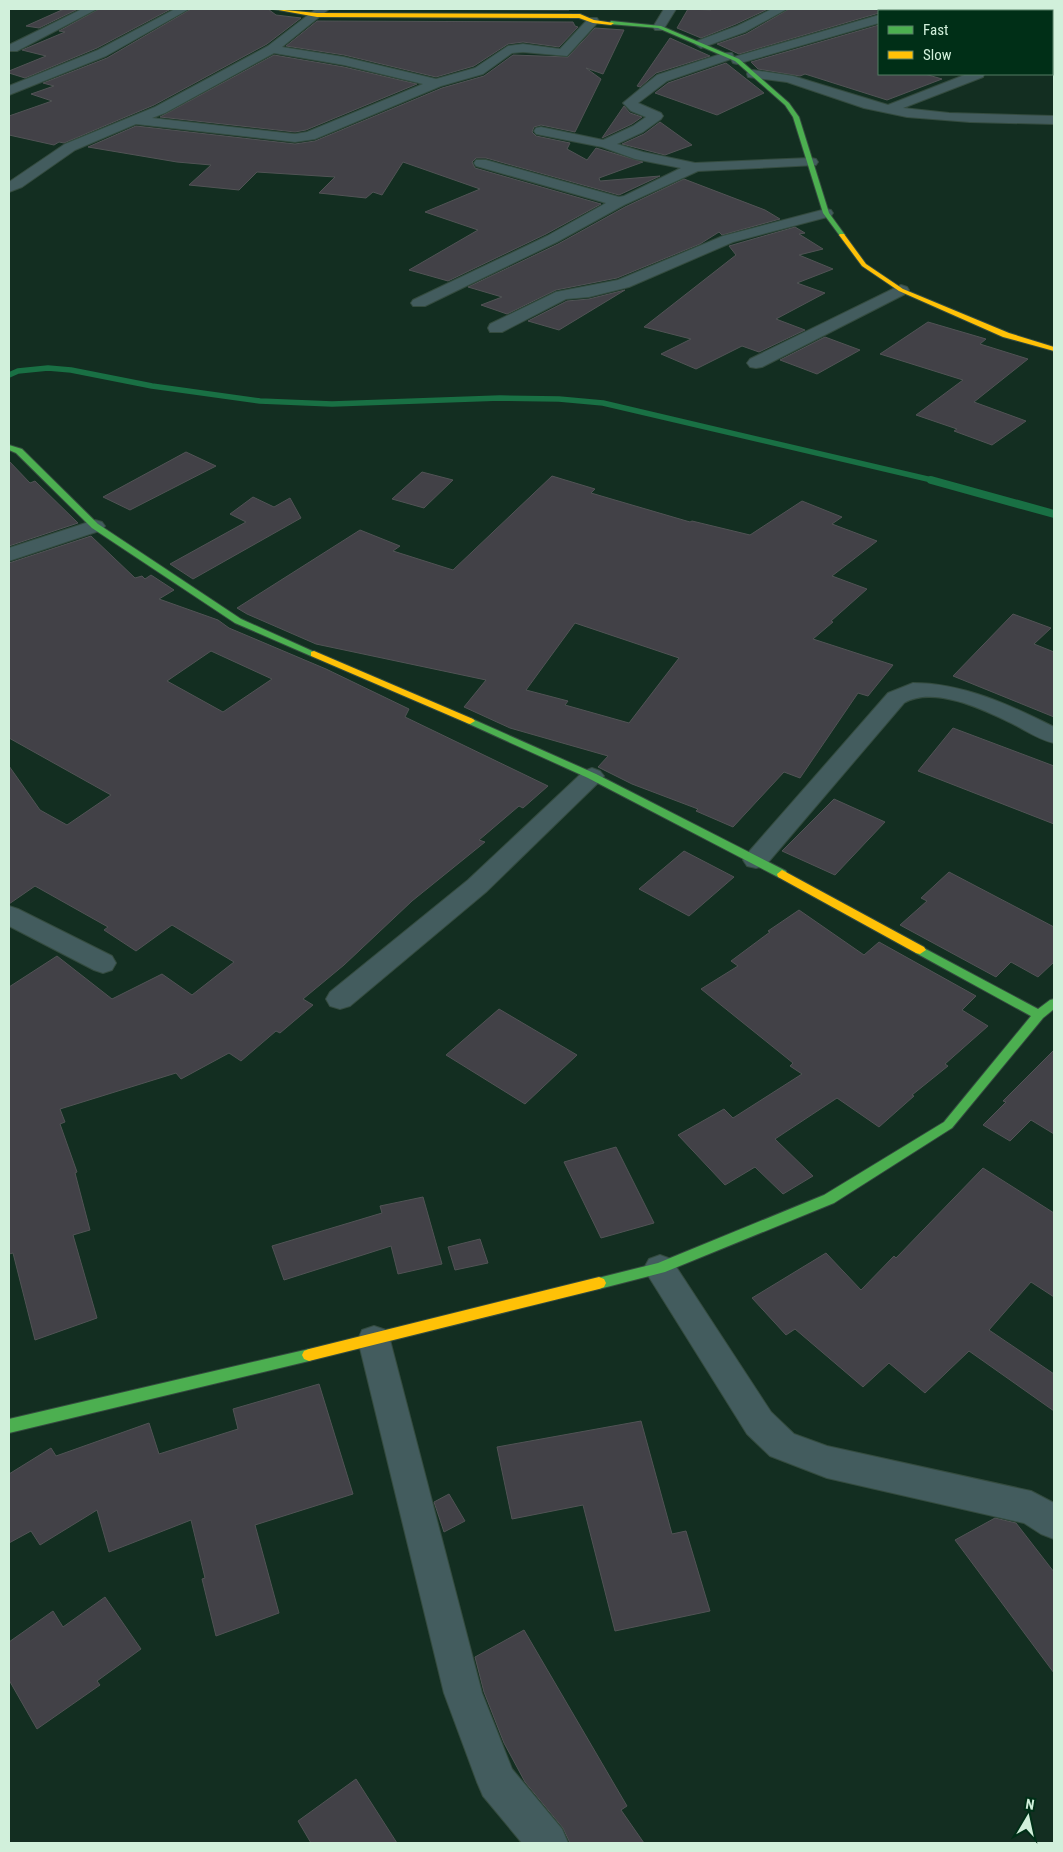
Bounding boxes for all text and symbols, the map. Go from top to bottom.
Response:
legend [878,10,1053,75]
text: Fast [923,21,948,39]
text: Slow [923,46,952,64]
north arrow [1003,1792,1053,1842]
text: N [1025,1796,1036,1813]

